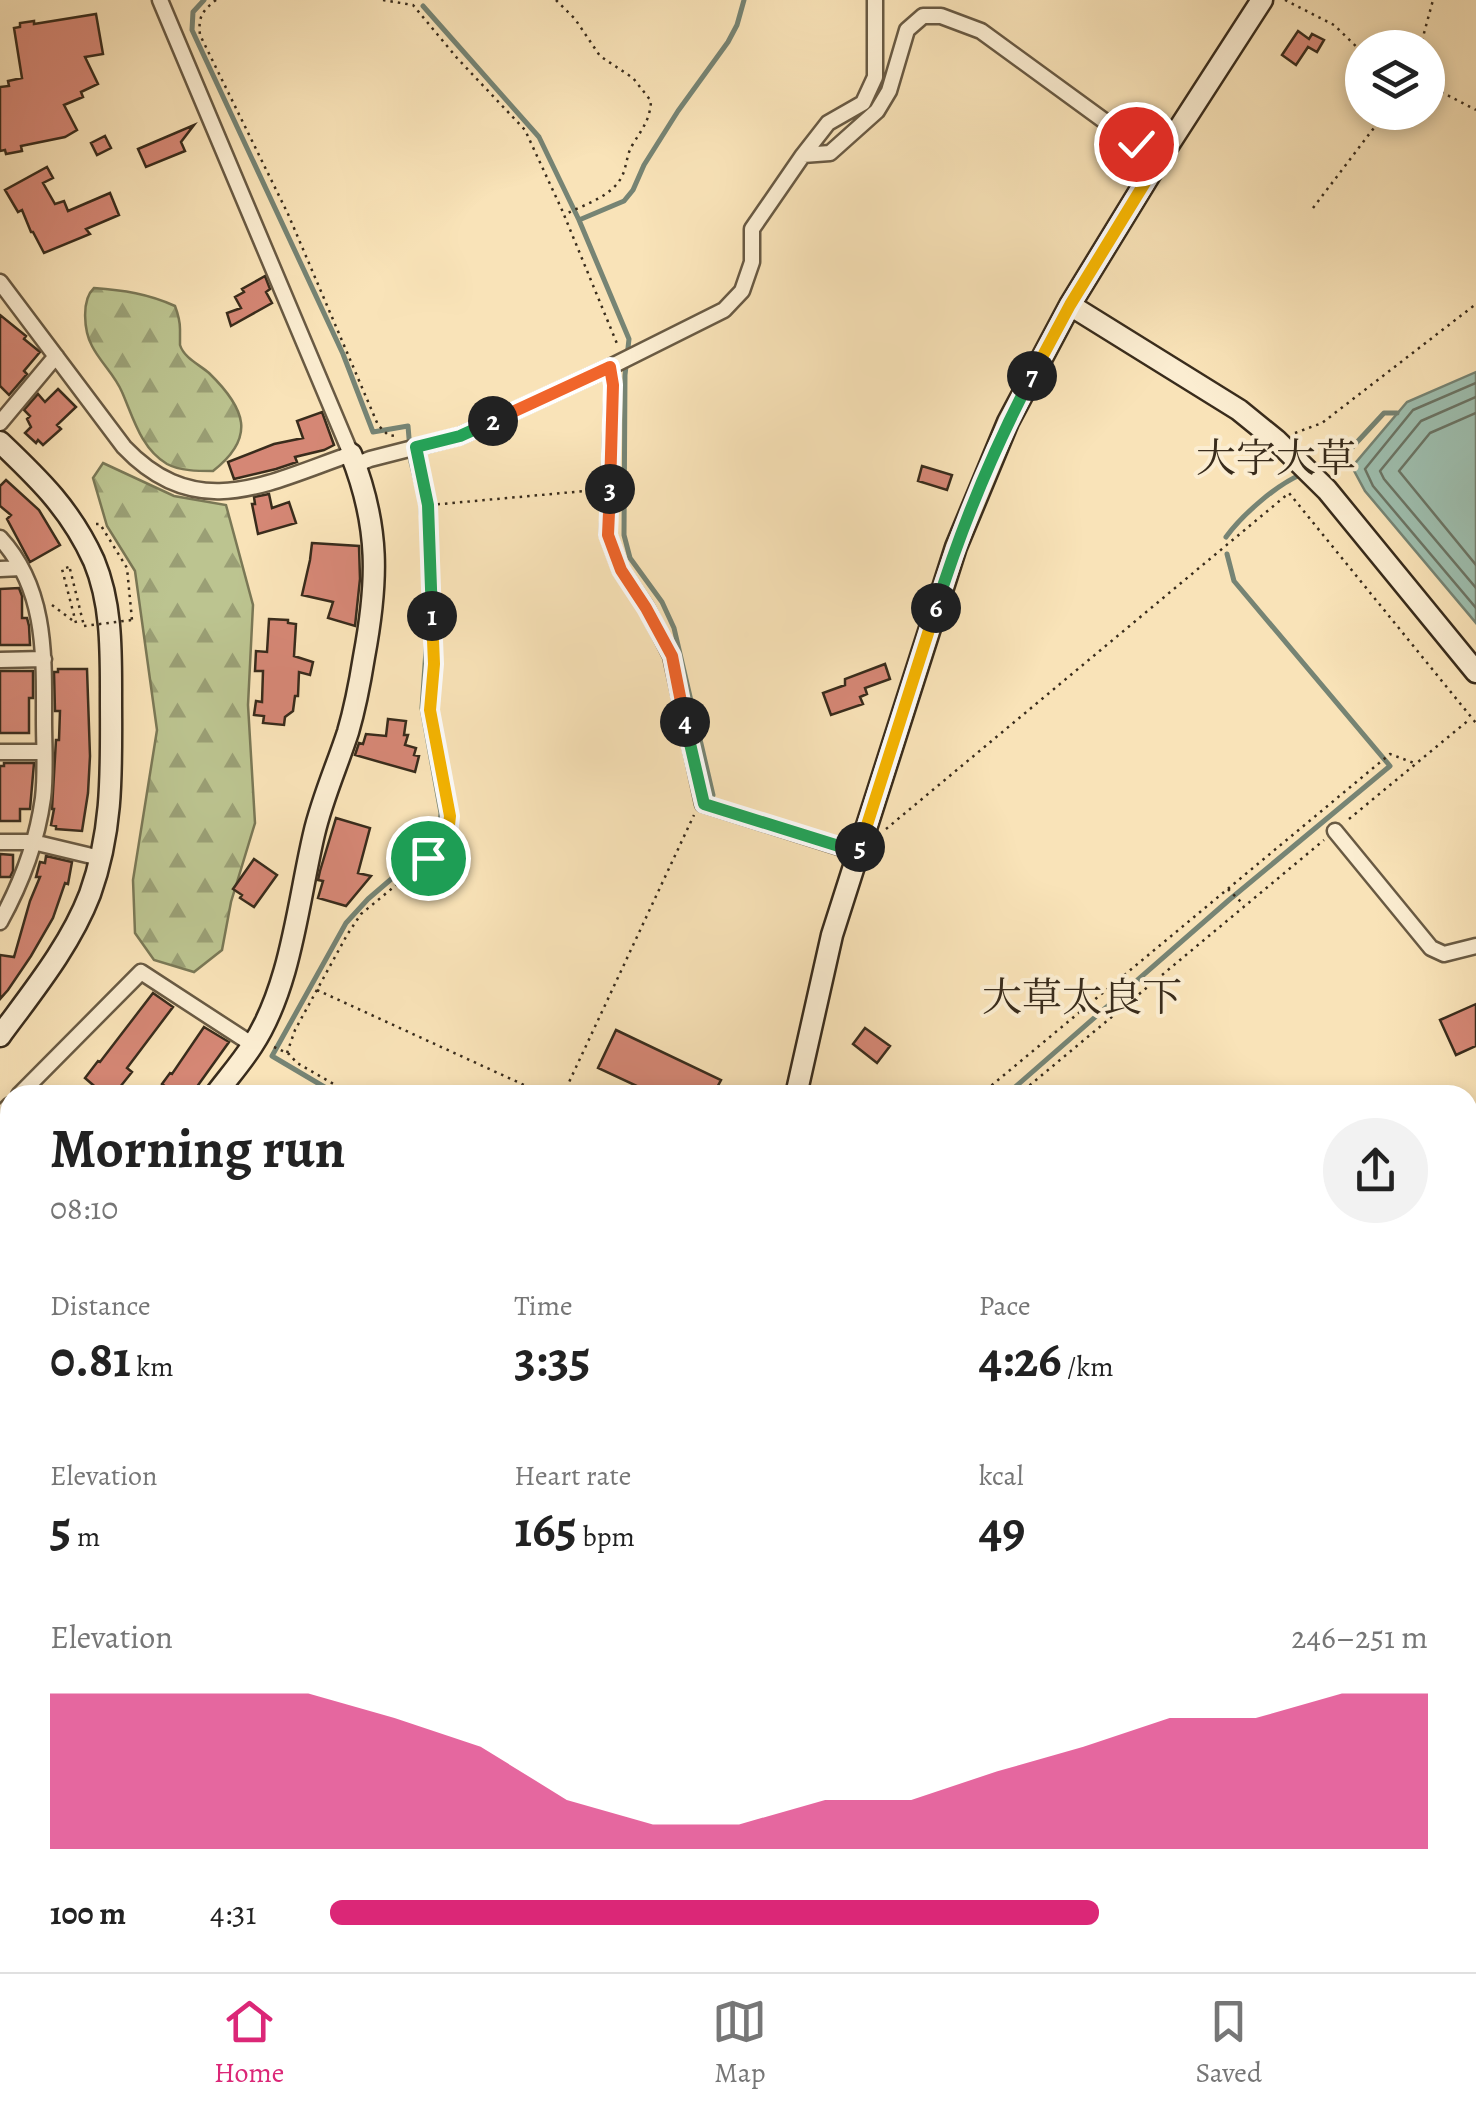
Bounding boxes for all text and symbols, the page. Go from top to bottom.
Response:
map controls [1345,30,1445,130]
button: layers [1345,30,1445,130]
pin [1094,102,1179,187]
icon: check [1109,117,1164,172]
pin: 7 [1007,351,1057,401]
text: 7 [1026,357,1038,395]
pin: 2 [468,396,518,446]
text: 2 [486,402,500,440]
district label: 大字大草 [1196,431,1356,486]
pin: 3 [585,464,635,514]
text: 3 [604,470,616,508]
pin: 6 [911,583,961,633]
text: 6 [929,589,943,627]
pin: 1 [407,591,457,641]
text: 1 [427,597,437,635]
pin: 4 [660,697,710,747]
text: 4 [678,703,692,741]
pin [386,816,471,901]
pin: 5 [835,822,885,872]
text: 5 [854,828,866,866]
icon: arrive [401,831,456,886]
district label: 大草太良下 [982,970,1182,1025]
text: Morning run [50,1111,345,1186]
button: share [1323,1118,1428,1223]
text: 08:10 [50,1186,118,1230]
text: Distance [50,1287,150,1325]
text: Time [514,1287,573,1325]
text: Pace [979,1287,1031,1325]
text: 0.81 [50,1325,131,1393]
text: 3:35 [514,1325,591,1393]
text: 4:26 [979,1325,1062,1393]
text: km [131,1348,174,1386]
text: /km [1062,1348,1114,1386]
text: Elevation [50,1457,157,1495]
text: Heart rate [514,1457,631,1495]
text: kcal [979,1457,1024,1495]
text: 5 [50,1495,71,1563]
text: 165 [514,1495,577,1563]
text: 49 [979,1495,1025,1563]
text: m [71,1518,100,1556]
text: bpm [577,1518,635,1556]
text: Elevation [50,1615,173,1659]
text: 246–251 m [1291,1615,1428,1659]
text: 100 m [50,1891,126,1935]
text: 4:31 [210,1891,256,1935]
tab: Home [214,1994,284,2092]
tab: Map [712,1994,767,2092]
tab: Saved [1196,1994,1262,2092]

